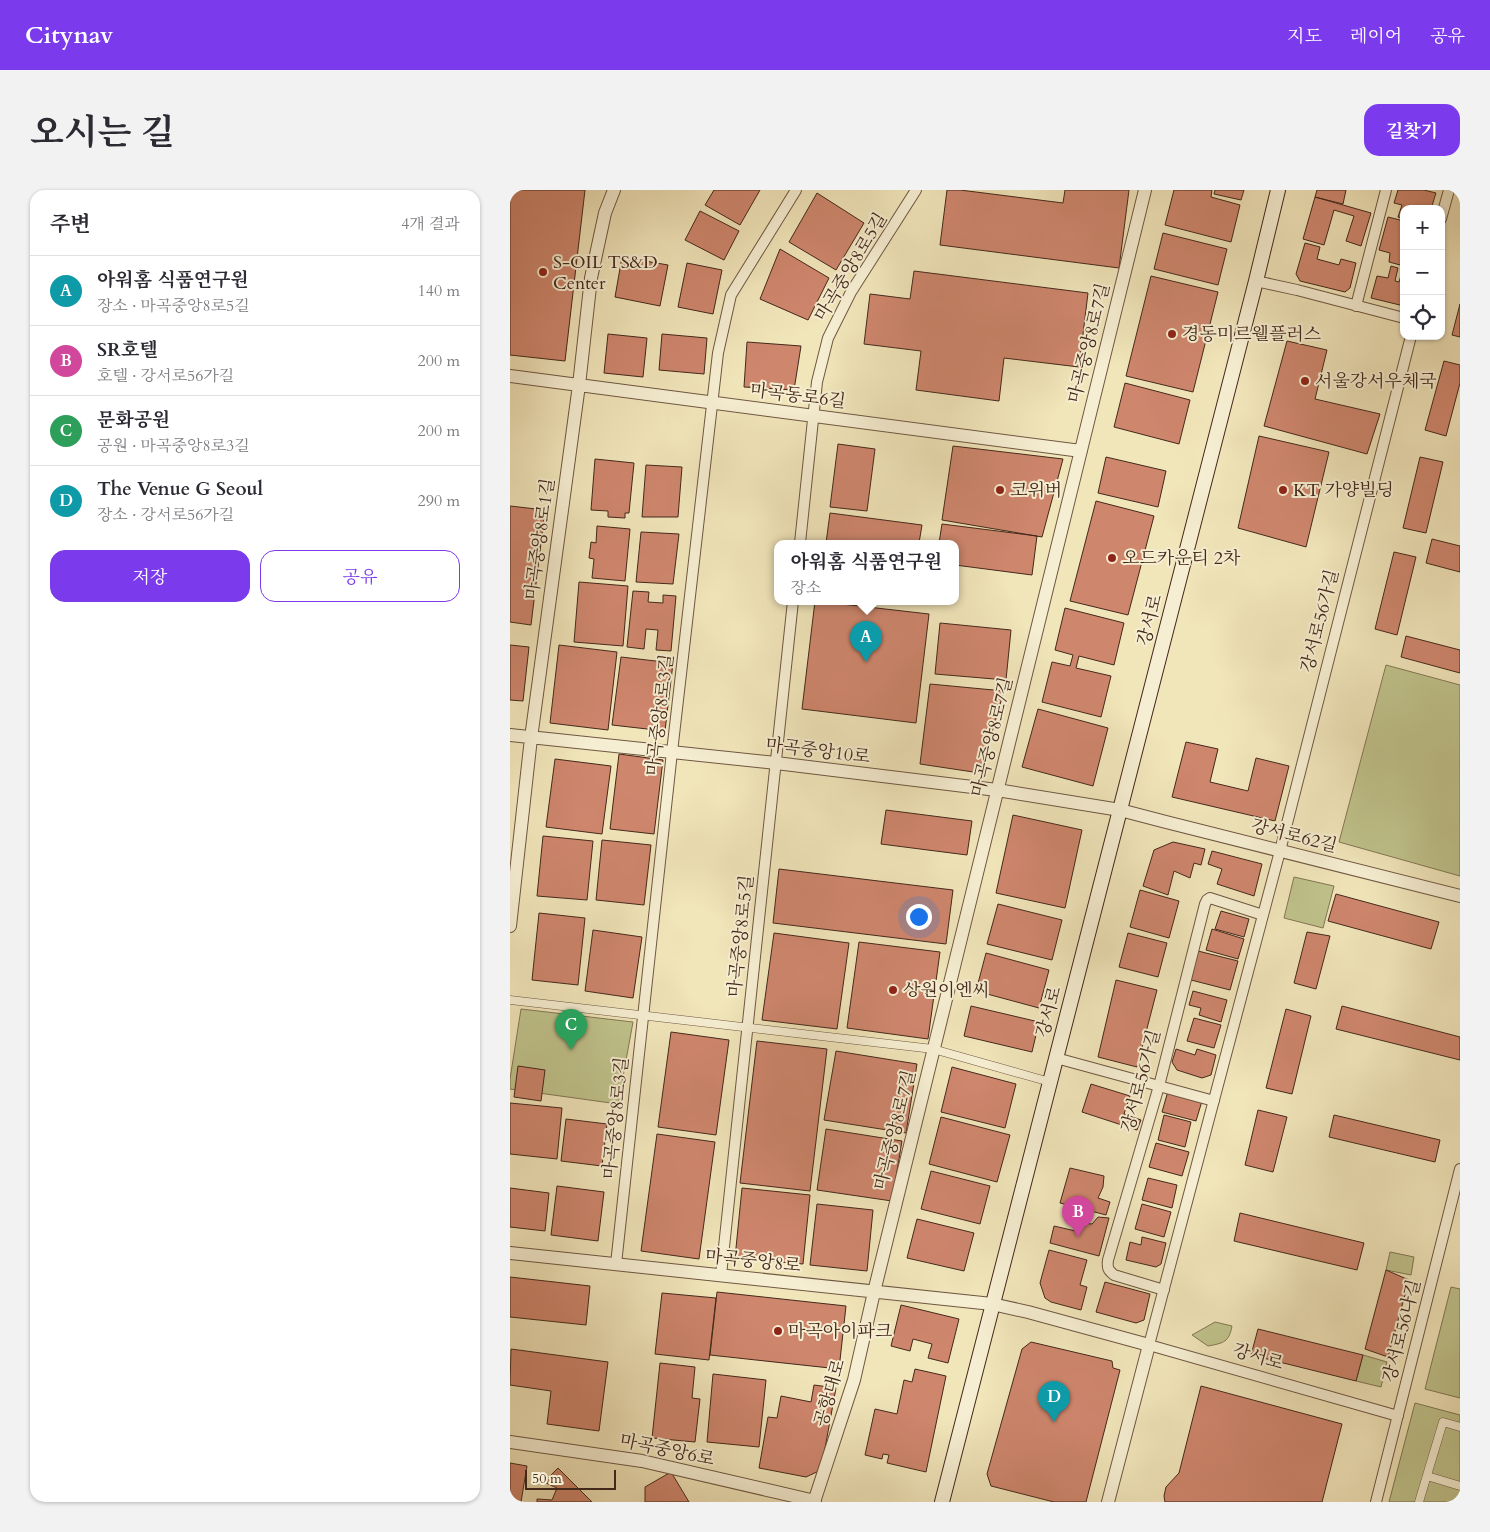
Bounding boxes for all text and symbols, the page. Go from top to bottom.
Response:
text: Citynav [25,19,113,52]
text: 지도 [1287,24,1322,49]
text: 레이어 [1350,24,1402,49]
text: 공유 [1430,24,1465,49]
button: 길찾기 [1364,104,1460,156]
text: 오시는 길 [30,109,175,157]
map controls [1400,205,1445,340]
button: + [1400,205,1445,250]
street label: 마곡중앙8로5길 [809,208,893,326]
text: 주변 [50,210,91,239]
text: 4개 결과 [401,213,460,235]
place label: S-OIL TS&D Center [553,250,658,296]
button: − [1400,250,1445,295]
marker: S-OIL TS&D Center [537,266,549,278]
text: 아워홈 식품연구원 [97,267,249,293]
text: A [60,280,72,302]
text: 140 m [418,280,460,302]
street label: 마곡중앙8로7길 [1062,280,1116,406]
text: 장소 · 마곡중앙8로5길 [97,295,250,317]
button: locate [1400,295,1445,340]
place label: 경동미르웰플러스 [1182,322,1322,347]
marker: 경동미르웰플러스 [1166,328,1178,340]
text: SR호텔 [97,337,158,363]
text: B [60,350,72,372]
text: 200 m [418,350,460,372]
text: 호텔 · 강서로56가길 [97,365,234,387]
place label: 서울강서우체국 [1315,369,1437,394]
marker: 서울강서우체국 [1299,375,1311,387]
street label: 마곡동로6길 [749,378,847,414]
text: 문화공원 [97,407,170,433]
text: C [60,420,72,442]
text: 200 m [418,420,460,442]
text: 공원 · 마곡중앙8로3길 [97,435,250,457]
text: The Venue G Seoul [97,476,263,502]
street label: 마곡중앙8로1길 [519,476,561,602]
place label: 코위버 [1010,478,1062,503]
place label: KT 가양빌딩 [1293,478,1394,503]
marker: 코위버 [994,484,1006,496]
marker: KT 가양빌딩 [1277,484,1289,496]
text: D [59,490,73,512]
text: 290 m [418,490,460,512]
text: 장소 · 강서로56가길 [97,504,234,526]
popup [774,540,959,605]
place label: 오드카운티 2차 [1122,546,1241,571]
text: 아워홈 식품연구원 [791,549,942,575]
button: 저장 [50,550,250,602]
button: 공유 [260,550,460,602]
marker: 오드카운티 2차 [1106,552,1118,564]
street label: 강서로56가길 [1295,567,1345,675]
text: 장소 [791,577,821,599]
street label: 강서로 [1132,592,1168,648]
pin: A [850,621,882,662]
street label: 마곡중앙8로3길 [640,653,680,777]
street label: 마곡중앙8로7길 [965,674,1019,800]
street label: 마곡중앙10로 [764,732,872,770]
street label: 강서로62길 [1248,813,1340,859]
street label: 마곡중앙8로5길 [722,874,760,998]
your location [906,904,932,930]
place label: 상원이엔씨 [903,978,990,1003]
marker: 상원이엔씨 [887,984,899,996]
street label: 강서로 [1030,984,1068,1040]
pin: C [555,1009,587,1050]
street label: 강서로56가길 [1115,1027,1167,1135]
street label: 마곡중앙8로3길 [597,1056,635,1180]
street label: 마곡중앙8로7길 [868,1067,922,1193]
pin: B [1062,1196,1094,1237]
street label: 마곡중앙8로 [704,1244,802,1278]
street label: 강서로56나길 [1377,1277,1427,1385]
place label: 마곡아이파크 [788,1319,893,1344]
marker: 마곡아이파크 [772,1325,784,1337]
street label: 강서로 [1229,1338,1287,1376]
street label: 공항대로 [808,1356,852,1430]
pin: D [1038,1381,1070,1422]
street label: 마곡중앙6로 [617,1428,717,1472]
scale bar [525,1467,616,1490]
text: 50 m [532,1469,562,1488]

